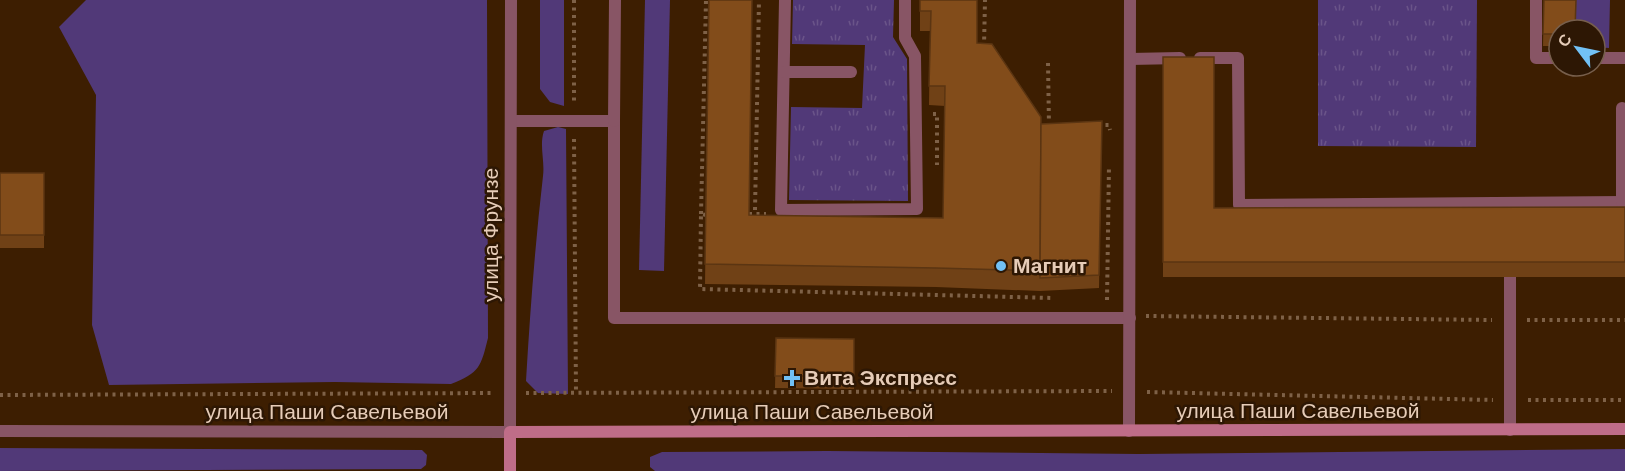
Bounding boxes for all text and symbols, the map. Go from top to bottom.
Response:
north arrow [1547,18,1607,78]
text: С [1554,31,1575,50]
street label: улица Фрунзе [479,168,502,302]
place label: Магнит [1013,254,1087,277]
marker: Магнит [994,259,1008,273]
place label: Вита Экспресс [804,366,957,389]
marker: Вита Экспресс [785,371,799,385]
street label: улица Паши Савельевой [1177,399,1419,422]
street label: улица Паши Савельевой [206,400,448,423]
street label: улица Паши Савельевой [691,400,933,423]

